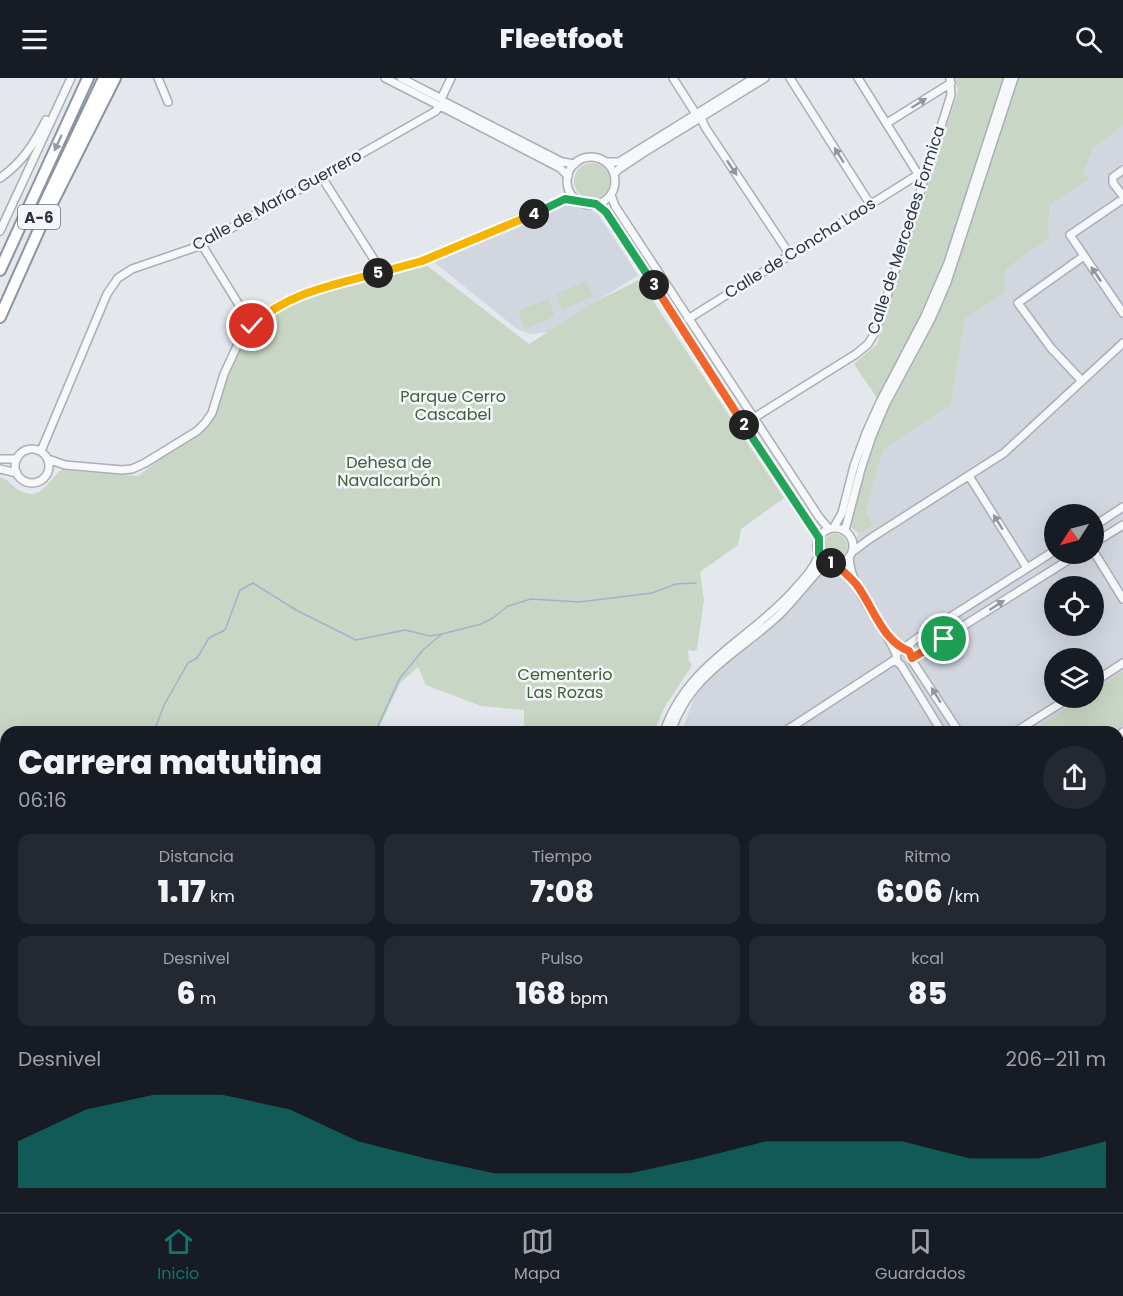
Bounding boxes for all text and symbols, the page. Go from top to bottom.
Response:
text: Fleetfoot [500,20,623,57]
icon: menu [18,23,51,56]
icon: search [1072,23,1105,56]
one-way arrow [911,98,927,109]
street label: Calle de Mercedes Formica [861,123,951,337]
one-way arrow [54,134,63,151]
street label: Calle de María Guerrero [188,144,366,256]
one-way arrow [834,147,845,163]
one-way arrow [726,159,738,175]
street label: Calle de Concha Laos [720,192,880,304]
pin: 4 [519,199,549,229]
text: 4 [529,202,539,225]
road number: A-6 [18,205,60,229]
pin: 5 [363,258,393,288]
text: 5 [373,261,383,284]
one-way arrow [1091,266,1102,282]
pin: 3 [639,270,669,300]
text: 3 [649,273,659,296]
pin [226,300,277,351]
icon: check [235,309,268,342]
park label: Parque Cerro Cascabel [400,385,506,426]
pin: 2 [729,410,759,440]
text: 2 [739,413,749,436]
park label: Dehesa de Navalcarbón [337,451,441,492]
north arrow [1044,504,1104,564]
map controls [1044,504,1104,708]
one-way arrow [993,514,1004,530]
pin: 1 [816,548,846,578]
text: 1 [828,551,834,574]
button: locate [1044,576,1104,636]
one-way arrow [989,600,1005,611]
pin [918,613,969,664]
icon: arrive [927,622,960,655]
button: layers [1044,648,1104,708]
park label: Cementerio Las Rozas [518,663,612,704]
one-way arrow [930,687,941,703]
text: Carrera matutina [18,739,322,786]
button: share [1043,746,1106,809]
text: 06:16 [18,786,67,814]
text: Distancia [159,845,234,868]
text: Tiempo [532,845,592,868]
text: Ritmo [905,845,951,868]
text: 1.17 [158,870,206,913]
text: 7:08 [530,870,594,913]
text: 6:06 [876,870,943,913]
text: km [206,885,235,908]
text: /km [943,885,979,908]
text: Desnivel [163,947,230,970]
text: Pulso [541,947,583,970]
text: kcal [911,947,944,970]
text: 6 [176,972,195,1015]
text: 168 [516,972,566,1015]
text: 85 [908,972,947,1015]
text: m [195,987,216,1010]
text: bpm [566,987,608,1010]
text: Desnivel [18,1045,101,1073]
text: 206–211 m [1005,1045,1106,1073]
tab: Inicio [157,1225,199,1286]
tab: Mapa [514,1225,560,1286]
tab: Guardados [875,1225,966,1286]

